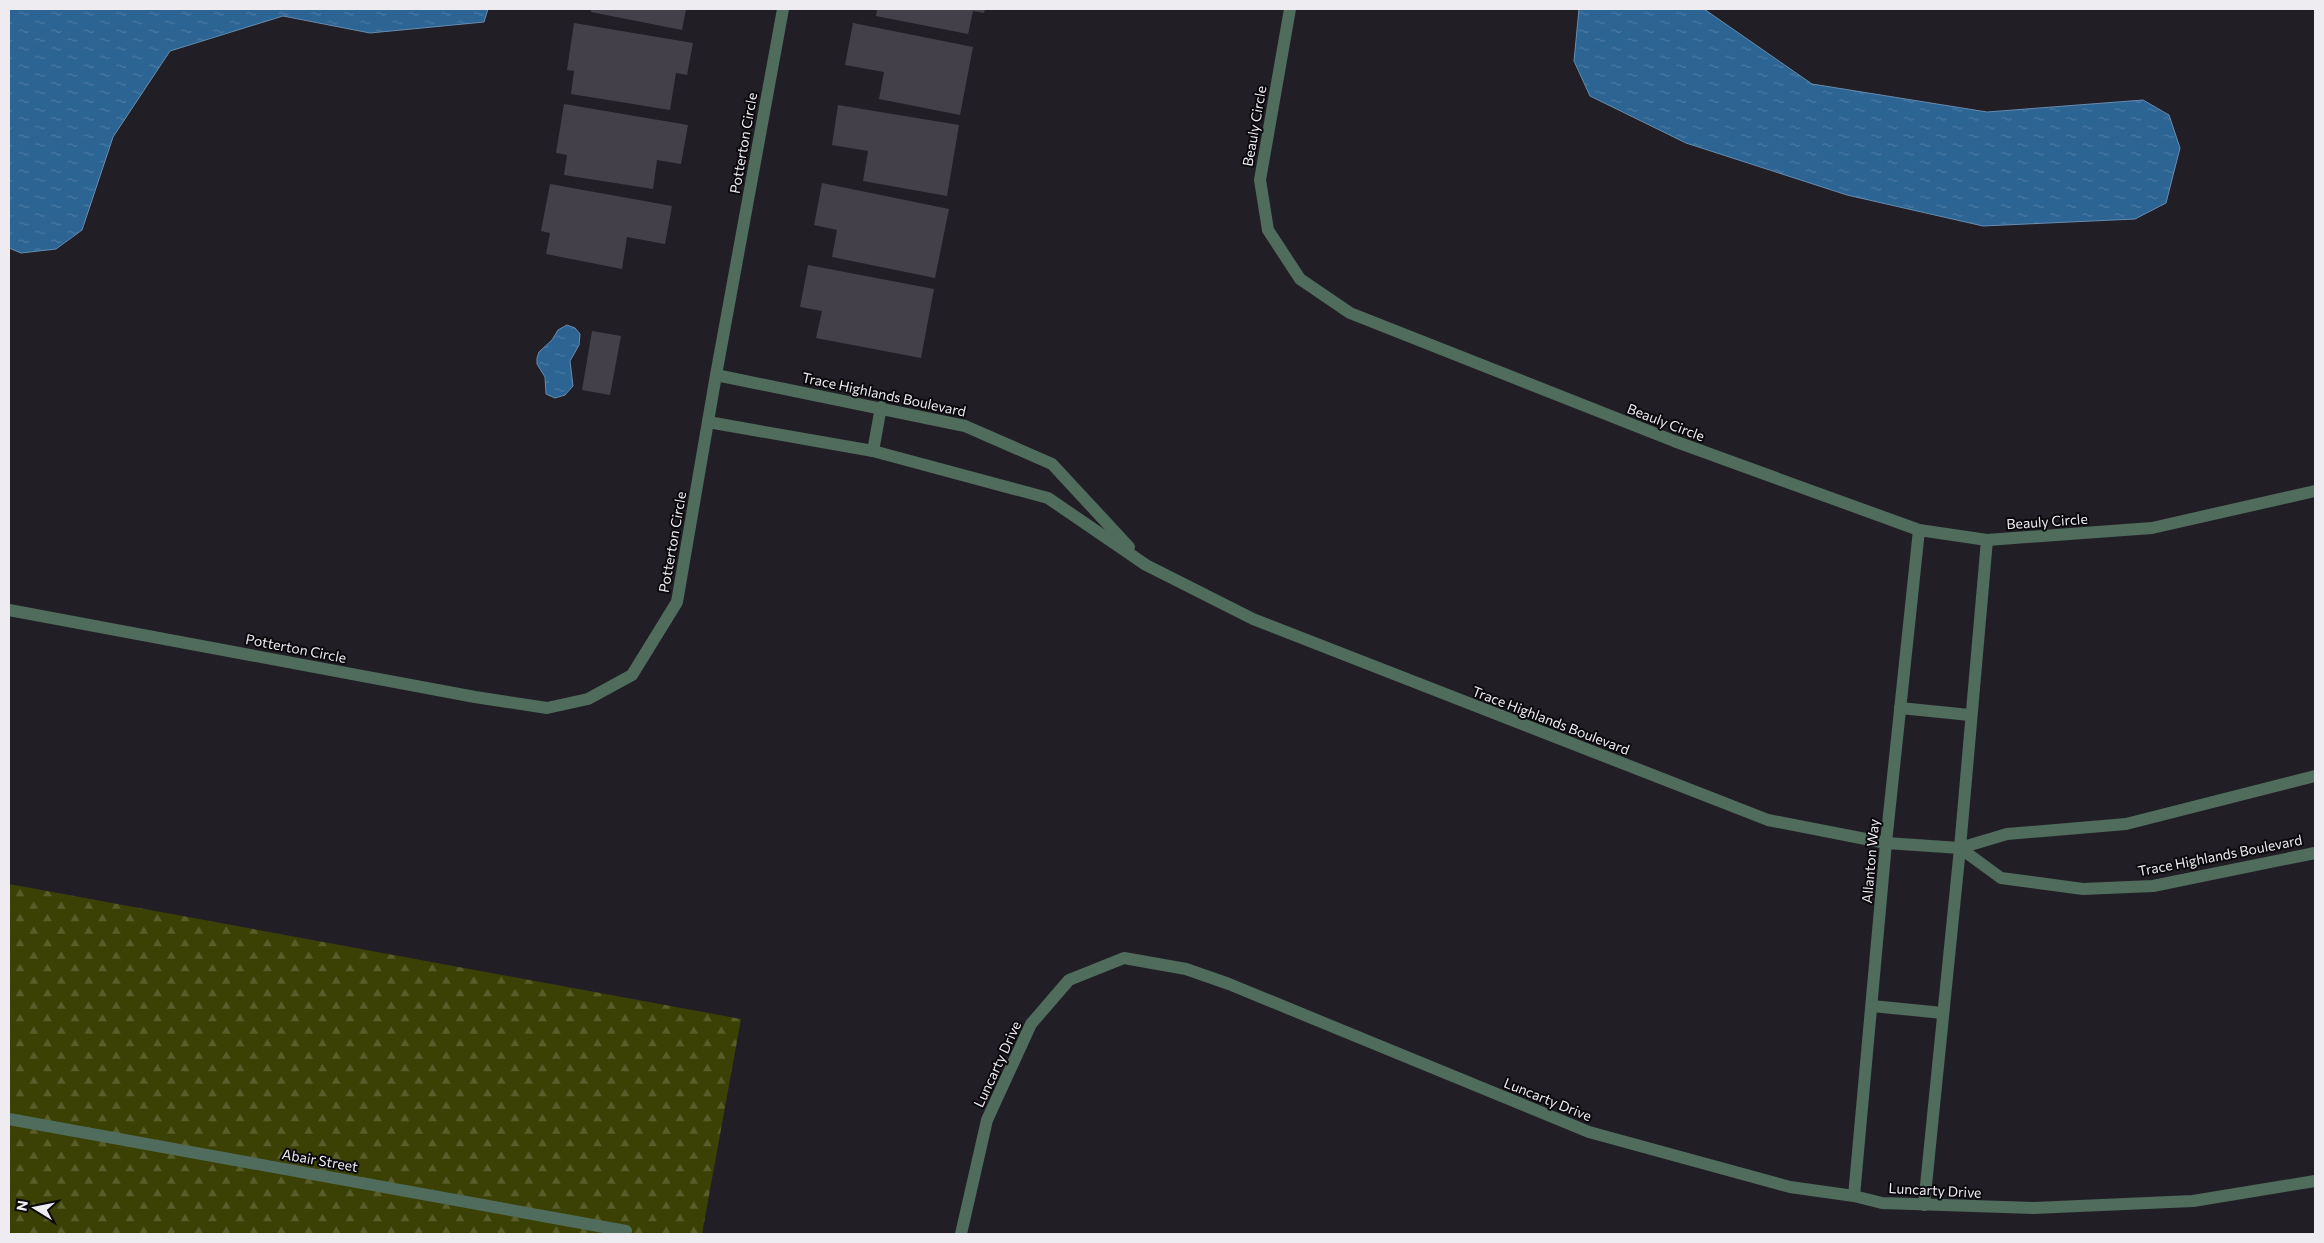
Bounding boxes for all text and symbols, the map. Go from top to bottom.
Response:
street label: Beauly Circle [1239,84,1269,168]
street label: Potterton Circle [726,91,760,195]
street label: Trace Highlands Boulevard [801,368,967,420]
street label: Beauly Circle [1625,399,1707,445]
street label: Potterton Circle [655,490,689,594]
street label: Beauly Circle [2006,510,2088,532]
street label: Potterton Circle [244,630,348,666]
street label: Trace Highlands Boulevard [1470,682,1632,758]
street label: Allanton Way [1858,818,1882,904]
street label: Trace Highlands Boulevard [2136,831,2304,879]
street label: Luncarty Drive [970,1018,1024,1110]
street label: Luncarty Drive [1502,1074,1594,1124]
street label: Abair Street [281,1145,359,1175]
street label: Luncarty Drive [1888,1179,1982,1201]
north arrow [10,1183,60,1233]
text: N [12,1199,31,1212]

